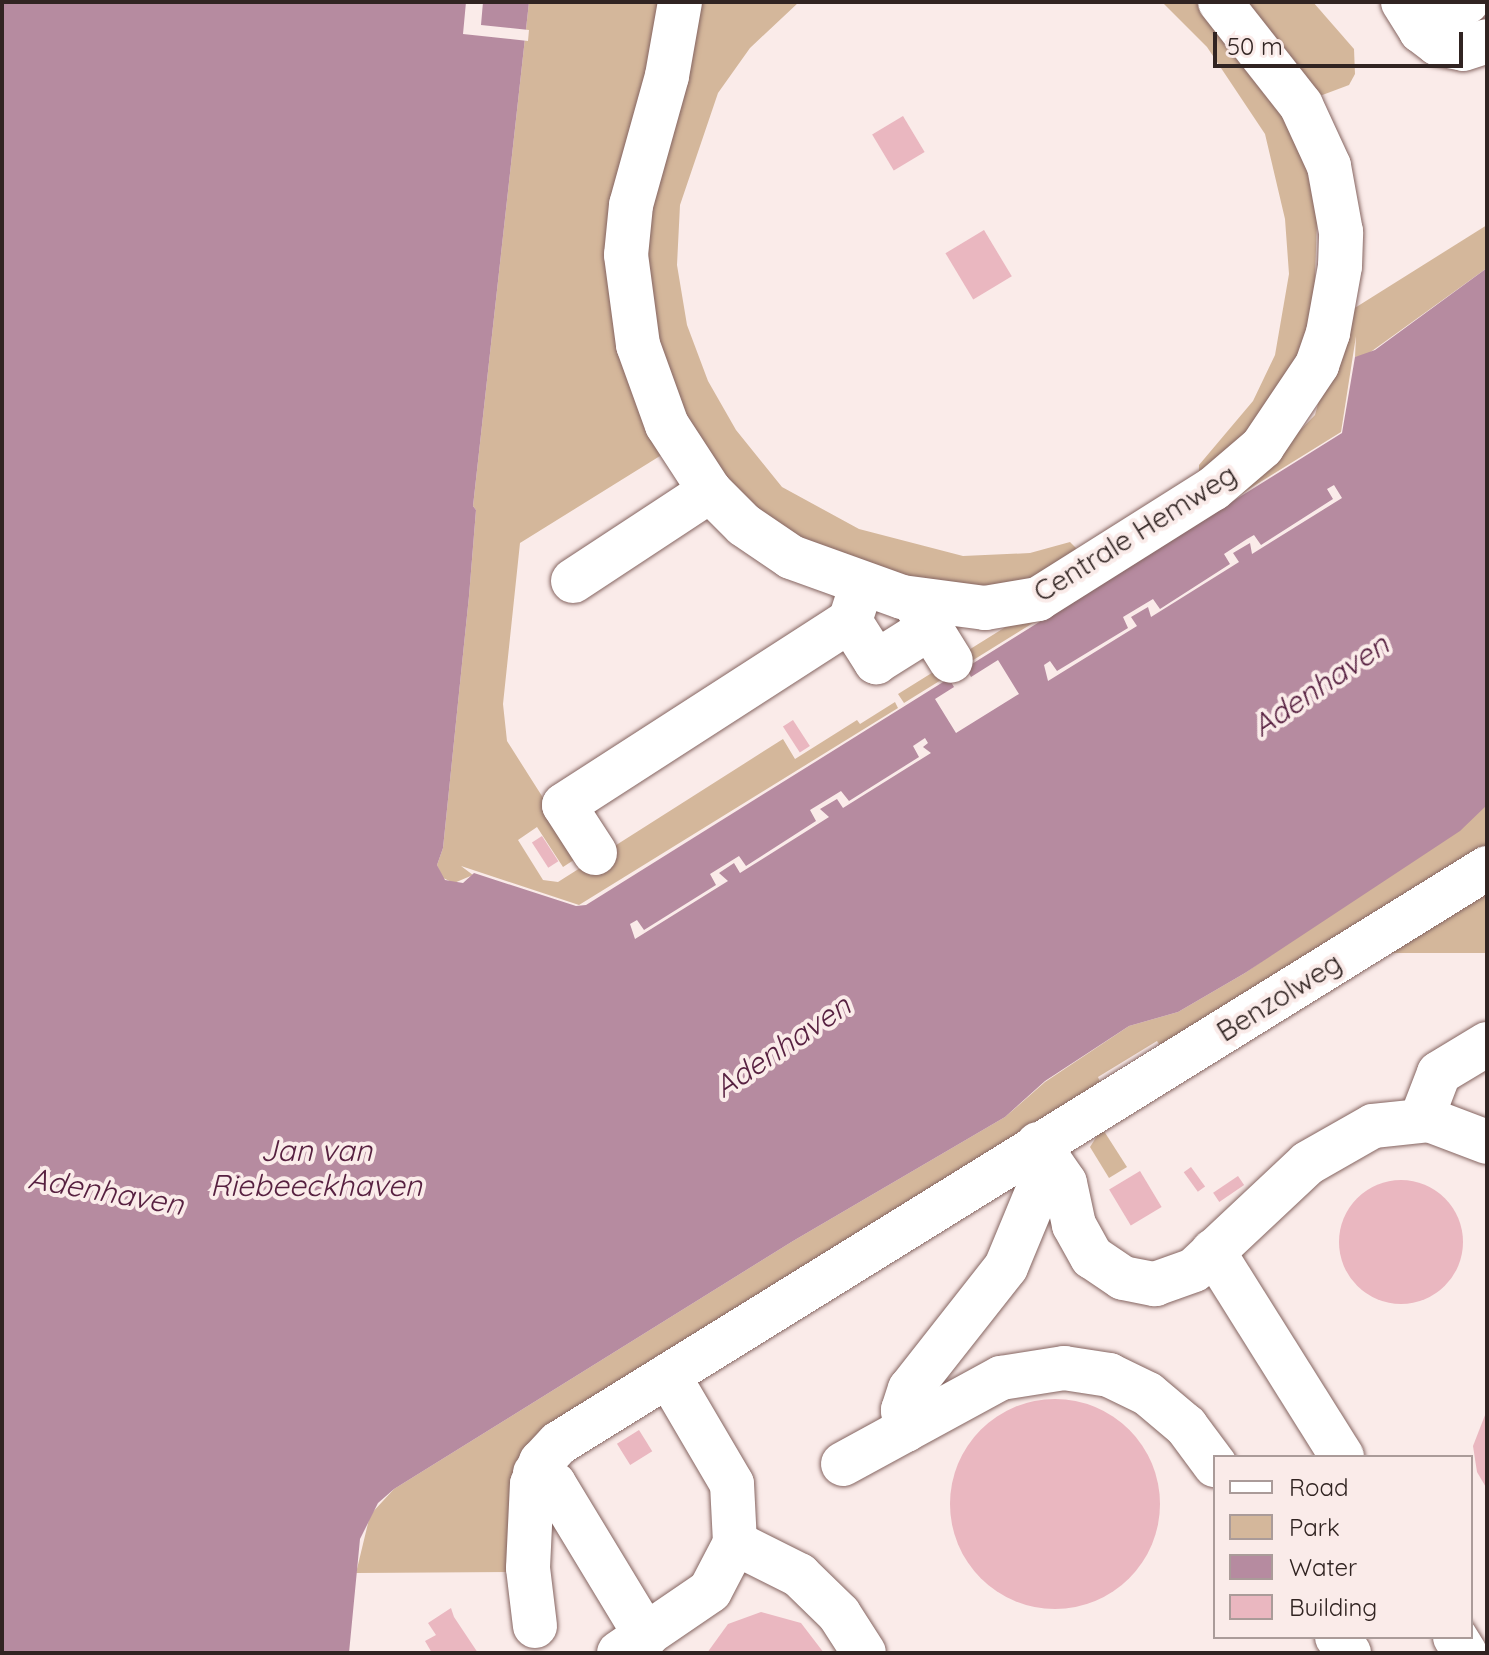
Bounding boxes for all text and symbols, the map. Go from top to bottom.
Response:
scale bar [1217,16,1467,66]
text: 50 m [1227,31,1283,61]
street label: Centrale Hemweg [1027,457,1243,609]
water label: Adenhaven [1245,626,1395,744]
street label: Benzolweg [1211,946,1347,1048]
water label: Adenhaven [707,987,857,1105]
water label: Jan van Riebeeckhaven [210,1132,422,1202]
water label: Adenhaven [26,1160,186,1222]
legend [1213,1455,1473,1639]
text: Road [1289,1472,1349,1502]
text: Park [1289,1512,1340,1542]
text: Water [1289,1552,1357,1582]
text: Building [1289,1592,1377,1622]

